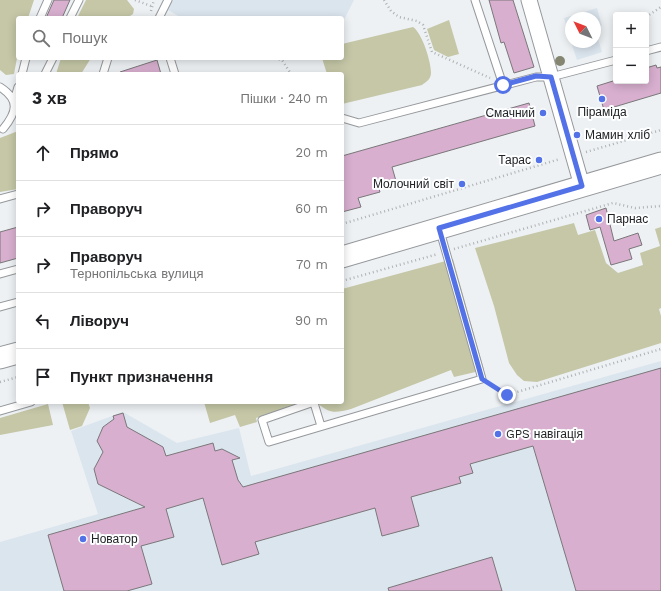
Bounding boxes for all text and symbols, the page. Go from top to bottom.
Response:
north arrow [565,12,601,48]
map controls [613,12,649,84]
button: + [613,12,649,48]
search box [16,16,344,60]
icon: search [30,27,52,49]
text: Пошук [62,29,107,47]
button: − [613,48,649,84]
route start [494,76,512,94]
text: 3 хв [32,88,67,108]
text: Пішки · 240 m [241,91,328,106]
marker: Піраміда [597,94,607,104]
place label: Піраміда [577,105,627,119]
place label: Смачний [485,106,535,120]
marker: Смачний [538,108,548,118]
place label: Мамин хліб [585,128,650,142]
marker: Мамин хліб [572,130,582,140]
icon: ahead [32,142,54,164]
text: Прямо [70,144,119,162]
text: 20 m [296,145,328,160]
place label: Тарас [498,153,531,167]
marker: Тарас [534,155,544,165]
place label: Молочний світ [373,177,454,191]
marker: Молочний світ [457,179,467,189]
icon: right [32,198,54,220]
text: Праворуч [70,200,143,218]
text: 60 m [295,201,328,216]
place label: Парнас [607,212,648,226]
marker: Парнас [594,214,604,224]
text: Праворуч [70,248,143,266]
icon: right [32,254,54,276]
text: 70 m [296,257,328,272]
text: Тернопільська вулиця [70,266,203,281]
icon: left [32,310,54,332]
text: Ліворуч [70,312,129,330]
text: 90 m [295,313,328,328]
icon: arrive [32,366,54,388]
text: Пункт призначення [70,368,213,386]
route end [498,386,516,404]
place label: GPS навігація [506,427,583,441]
marker: GPS навігація [493,429,503,439]
place label: Новатор [91,532,138,546]
marker: Новатор [78,534,88,544]

